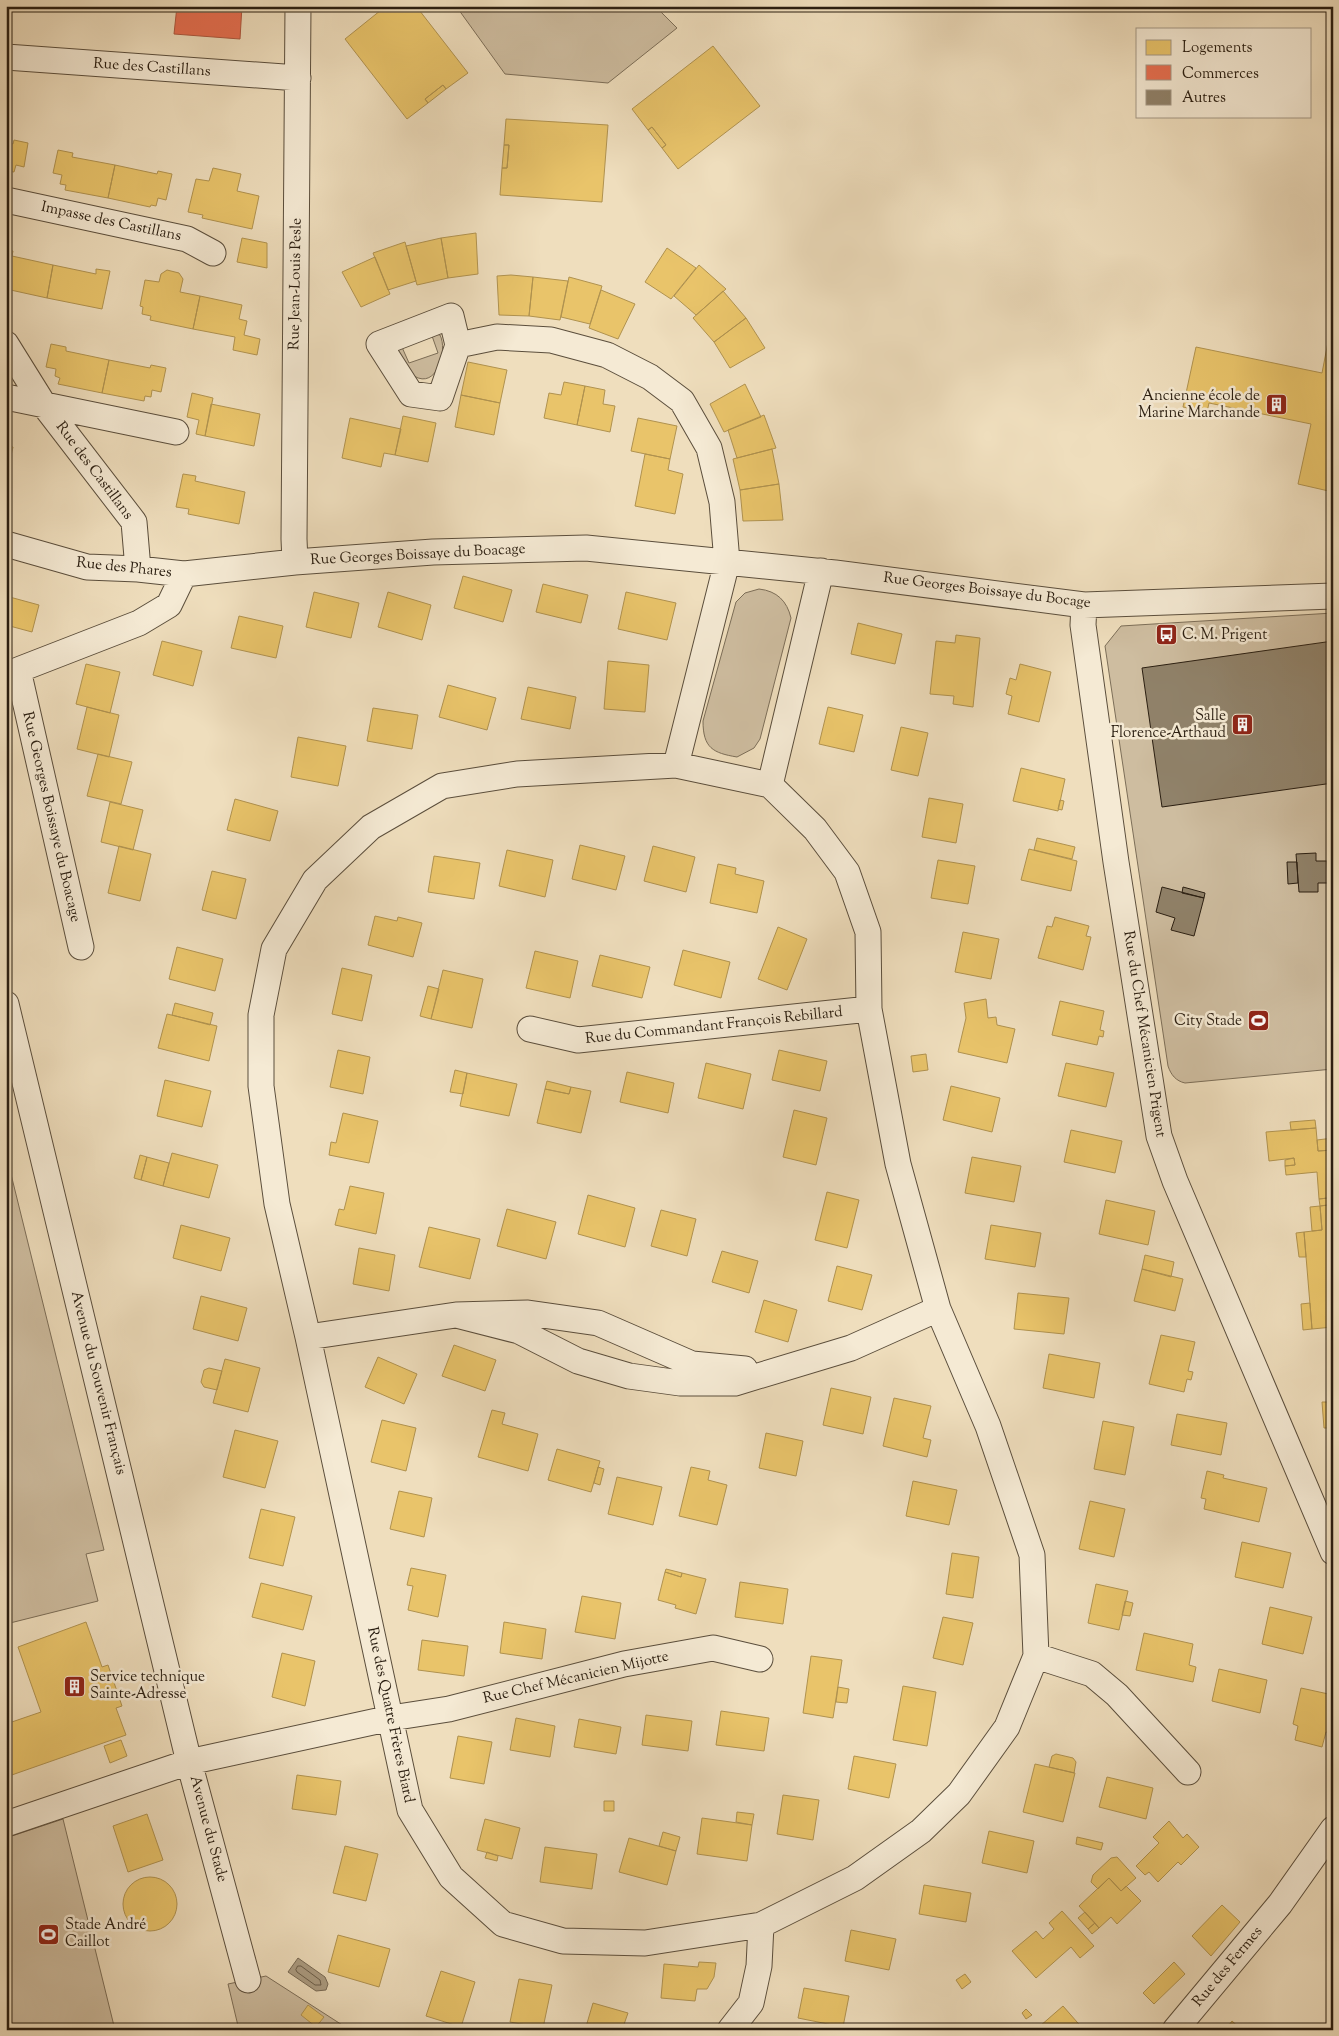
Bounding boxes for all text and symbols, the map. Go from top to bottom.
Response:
legend [1136,28,1312,118]
text: Logements [1182,38,1253,59]
street label: Rue des Castillans [93,53,212,83]
text: Commerces [1182,64,1259,85]
text: Autres [1182,88,1226,109]
street label: Impasse des Castillans [39,197,183,247]
street label: Rue Jean-Louis Pesle [284,218,308,350]
place label: Ancienne école de Marine Marchande [1138,386,1260,424]
building icon: Ancienne école de Marine Marchande [1264,393,1288,417]
street label: Rue des Castillans [50,418,138,524]
street label: Rue Georges Boissaye du Boacage [310,539,526,571]
street label: Rue des Phares [75,553,173,583]
street label: Rue Georges Boissaye du Bocage [882,568,1092,614]
bus stop icon: C. M. Prigent [1154,623,1178,647]
place label: C. M. Prigent [1182,625,1267,646]
place label: Salle Florence-Arthaud [1111,706,1227,744]
street label: Rue Georges Boissaye du Boacage [17,710,85,924]
building icon: Salle Florence-Arthaud [1230,713,1254,737]
street label: Rue du Chef Mécanicien Prigent [1117,929,1171,1139]
street label: Rue du Commandant François Rebillard [584,1002,844,1050]
sports icon: City Stade [1246,1009,1270,1033]
place label: City Stade [1174,1011,1242,1032]
street label: Avenue du Souvenir Français [65,1289,131,1477]
street label: Rue des Quatre Frères Biard [361,1625,419,1805]
street label: Rue Chef Mécanicien Mijotte [481,1646,671,1710]
place label: Service technique Sainte-Adresse [90,1667,205,1705]
building icon: Service technique Sainte-Adresse [62,1674,86,1698]
street label: Avenue du Stade [184,1773,232,1885]
place label: Stade André Caillot [65,1915,146,1953]
sports icon: Stade André Caillot [37,1922,61,1946]
street label: Rue des Fermes [1188,1922,1268,2012]

